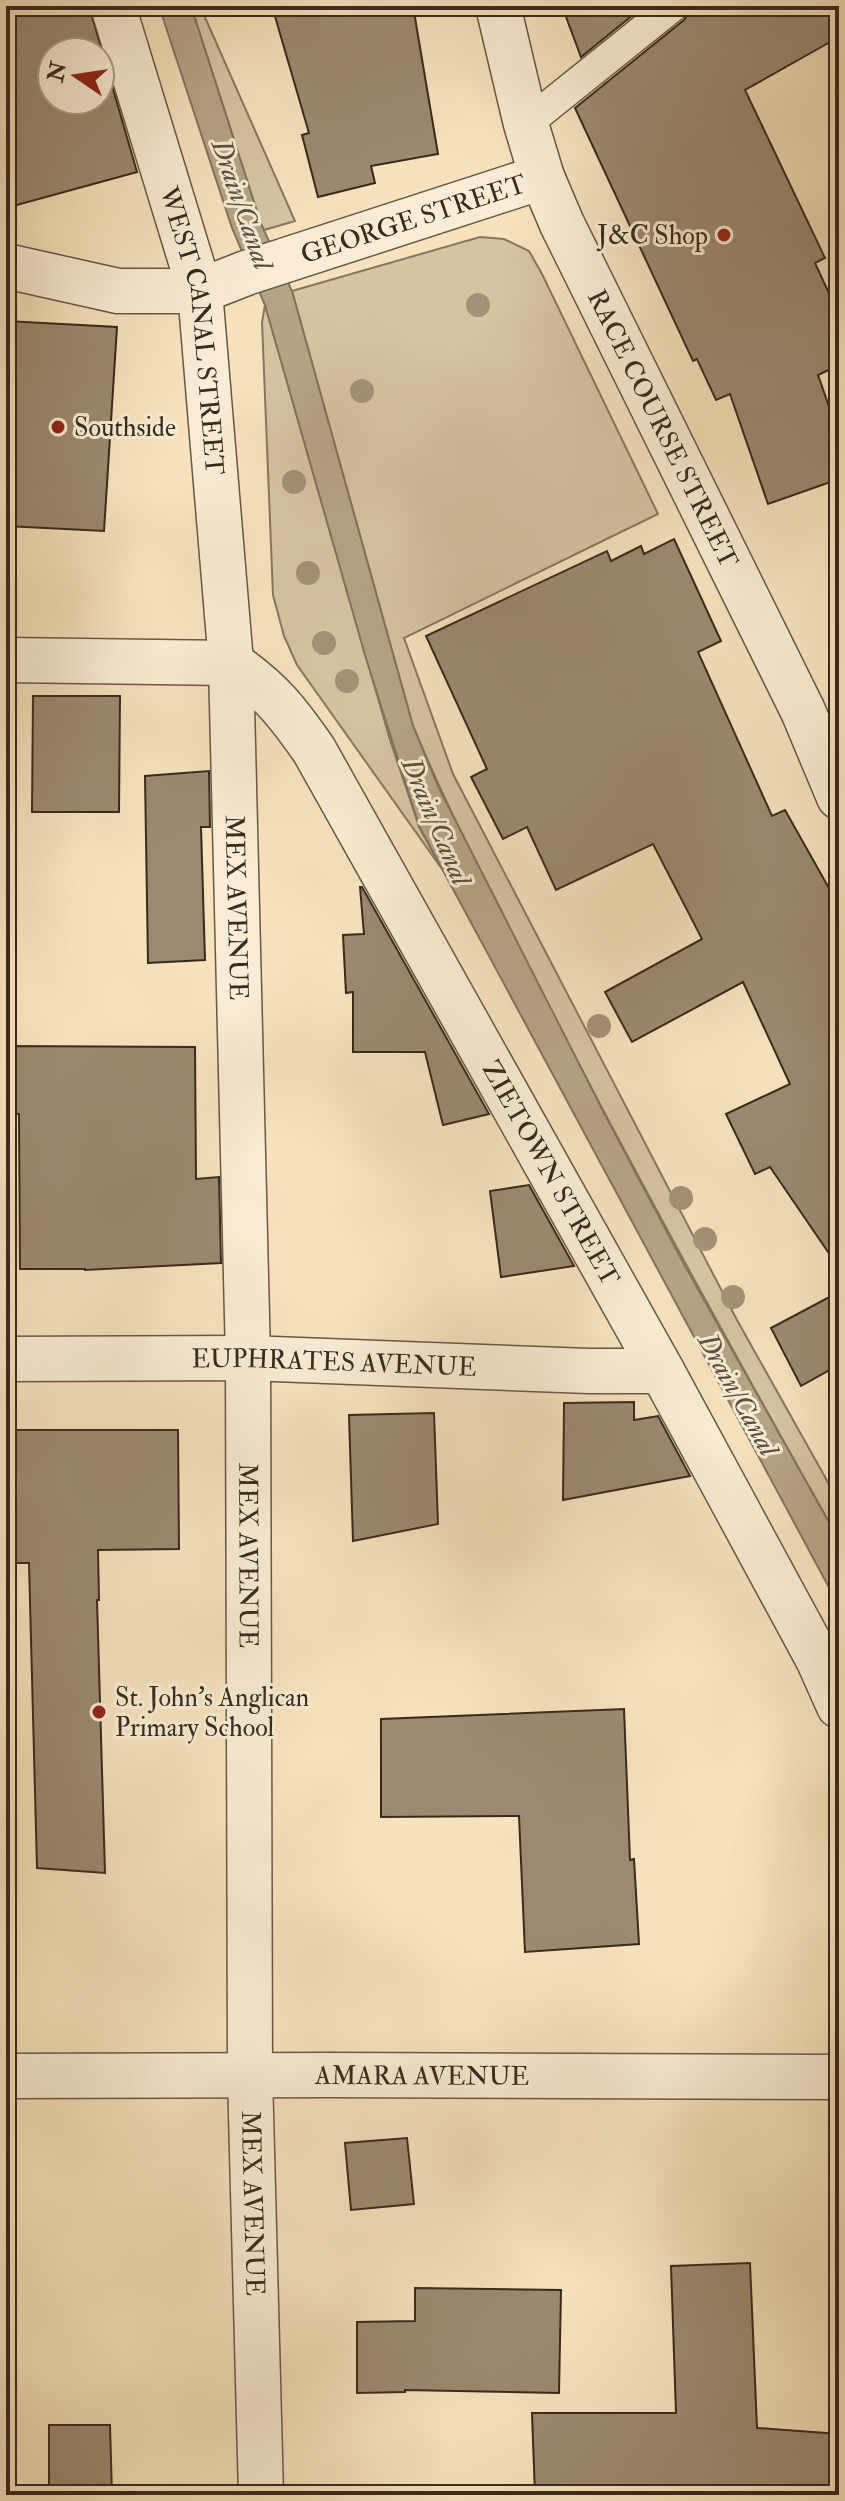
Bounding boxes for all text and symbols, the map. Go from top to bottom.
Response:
north arrow [36,36,116,116]
text: N [41,59,73,85]
water label: Drain/Canal [203,134,281,276]
street label: GEORGE STREET [297,168,530,271]
street label: WEST CANAL STREET [152,182,230,476]
place label: J&C Shop [596,220,708,253]
marker: J&C Shop [715,226,733,244]
street label: RACE COURSE STREET [580,285,745,573]
place label: Southside [74,412,176,444]
marker: Southside [49,418,67,436]
water label: Drain/Canal [393,752,479,893]
street label: MEX AVENUE [218,815,254,1001]
street label: ZIETOWN STREET [474,1055,626,1292]
water label: Drain/Canal [689,1326,787,1464]
street label: EUPHRATES AVENUE [191,1343,477,1384]
street label: MEX AVENUE [231,1463,264,1648]
place label: St. John's Anglican Primary School [115,1682,309,1744]
marker: St. John's Anglican Primary School [90,1703,108,1721]
street label: AMARA AVENUE [314,2060,529,2093]
street label: MEX AVENUE [234,2110,271,2297]

